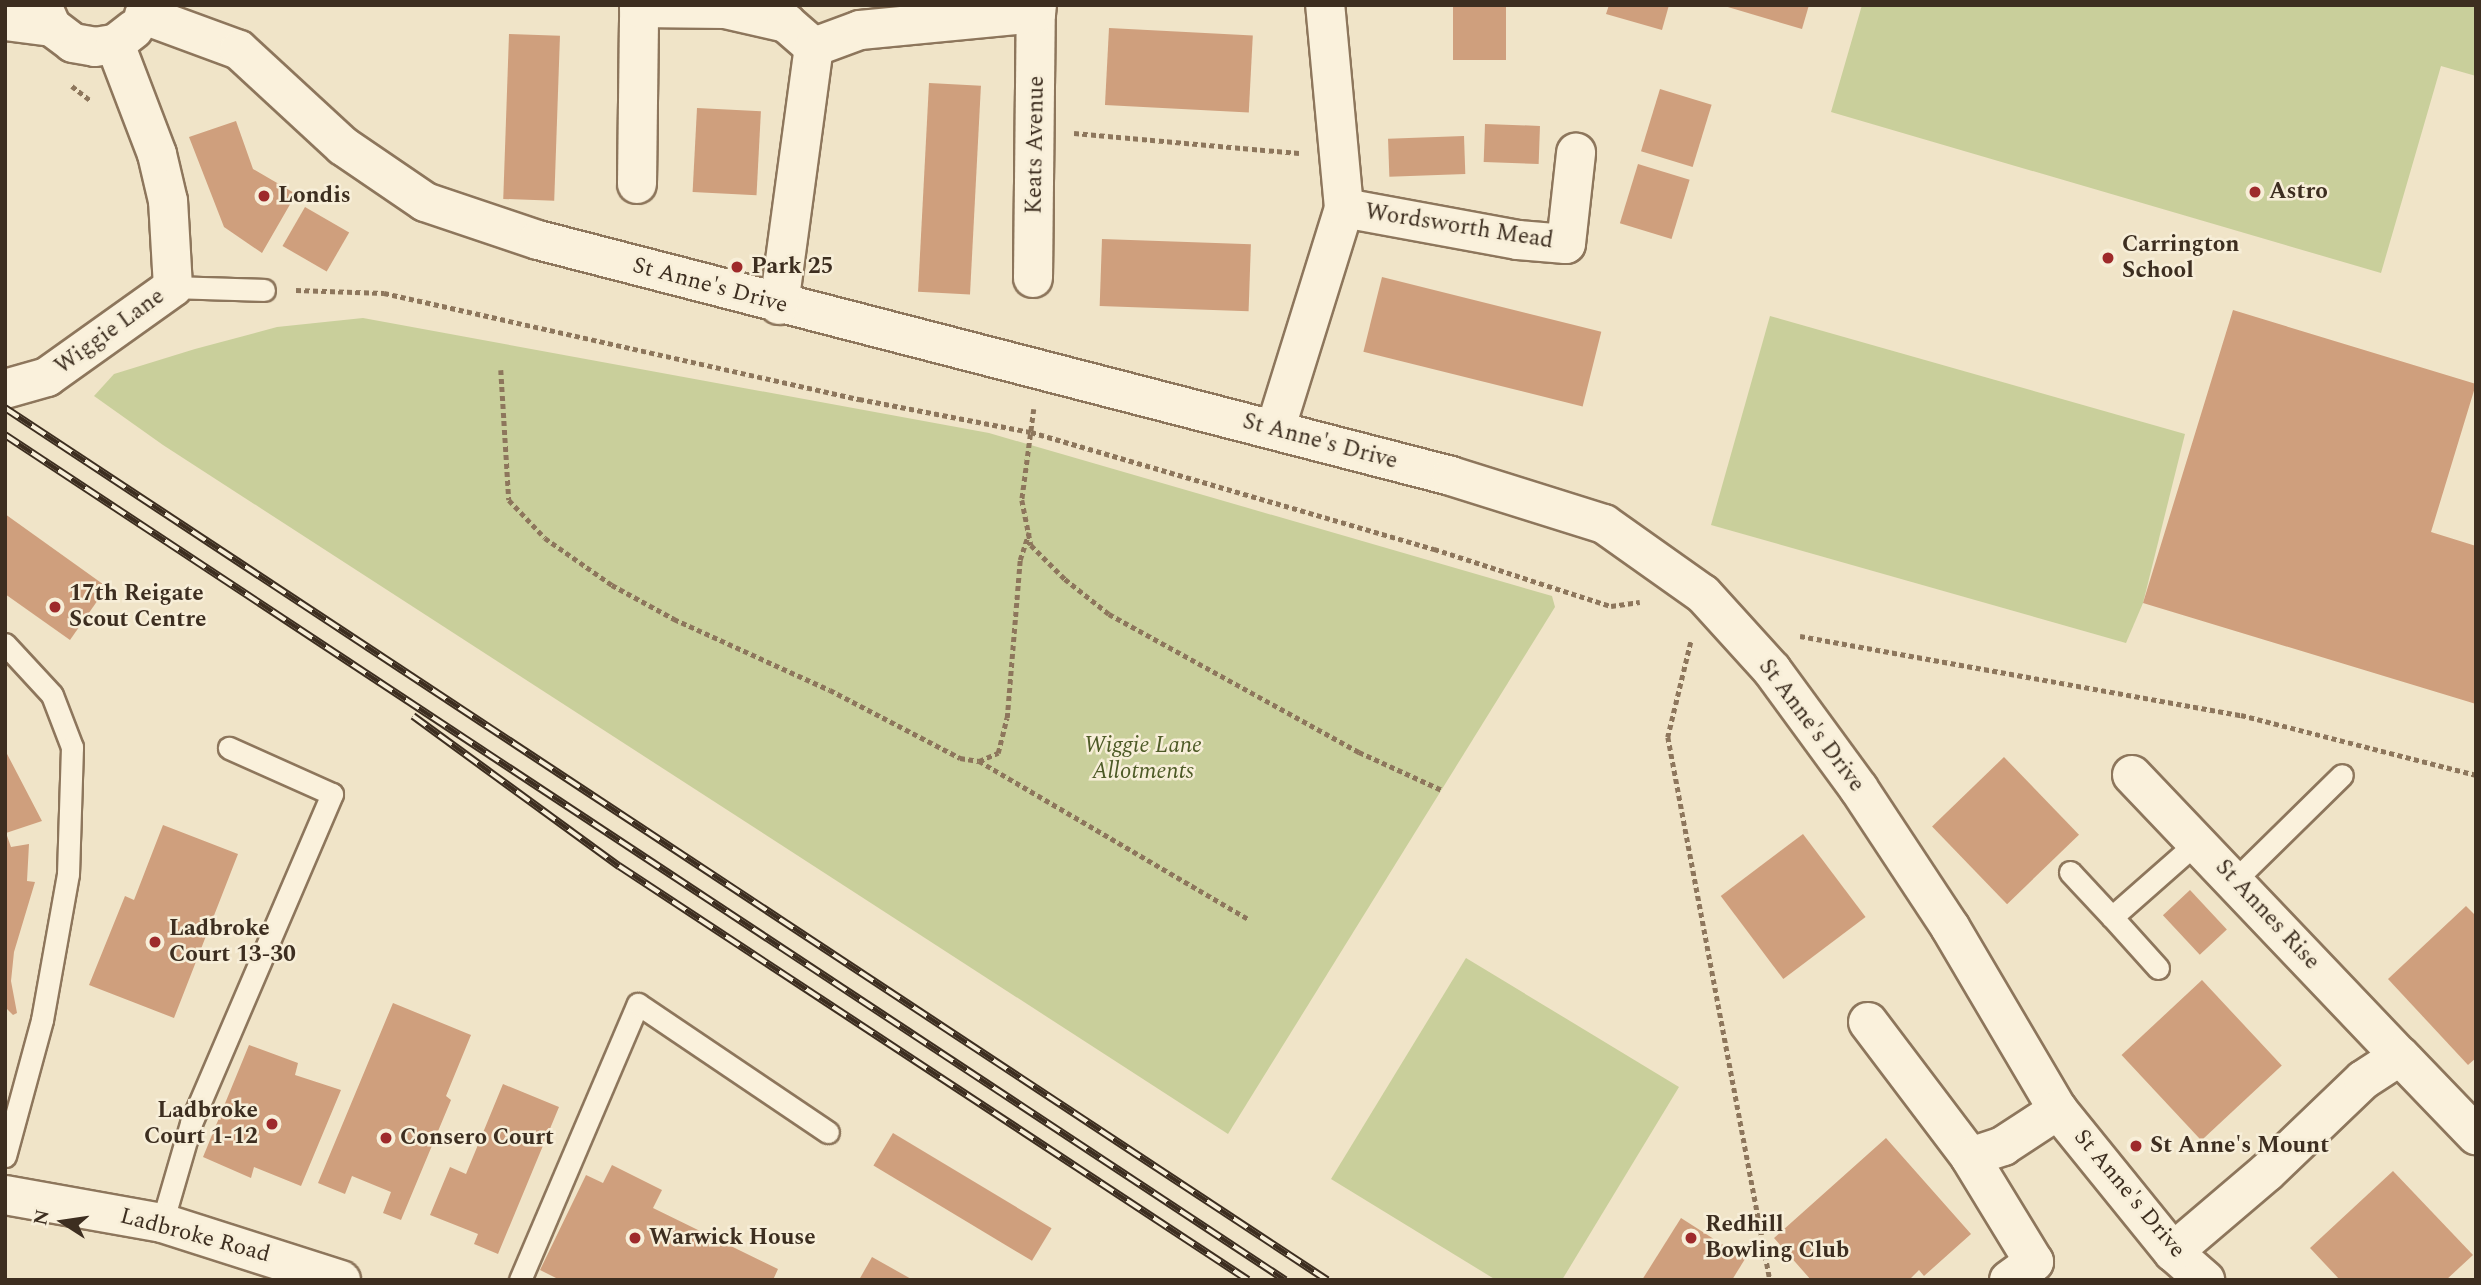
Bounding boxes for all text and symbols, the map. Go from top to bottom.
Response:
street label: Keats Avenue [1021,76,1051,214]
place label: Astro [2269,178,2328,206]
place label: Londis [278,182,351,210]
marker: Astro [2247,184,2263,200]
marker: Londis [256,188,272,204]
street label: Wordsworth Mead [1363,199,1555,255]
place label: Carrington School [2122,231,2240,285]
marker: Carrington School [2100,250,2116,266]
street label: St Anne's Drive [630,252,790,320]
place label: Park 25 [751,253,833,281]
marker: Park 25 [729,259,745,275]
street label: Wiggie Lane [50,283,170,381]
street label: St Anne's Drive [1240,408,1400,476]
place label: 17th Reigate Scout Centre [69,580,206,634]
marker: 17th Reigate Scout Centre [47,599,63,615]
street label: St Anne's Drive [1752,654,1870,798]
park label: Wiggie Lane Allotments [1084,732,1202,786]
street label: St Annes Rise [2209,854,2325,976]
place label: Ladbroke Court 13-30 [169,915,296,969]
marker: Ladbroke Court 13-30 [147,934,163,950]
place label: Ladbroke Court 1-12 [144,1097,258,1151]
marker: Ladbroke Court 1-12 [264,1116,280,1132]
place label: Consero Court [400,1124,554,1152]
street label: St Anne's Drive [2067,1124,2191,1264]
marker: Consero Court [378,1130,394,1146]
place label: St Anne's Mount [2150,1132,2329,1160]
marker: St Anne's Mount [2128,1138,2144,1154]
north arrow [28,1187,98,1257]
street label: Ladbroke Road [117,1203,273,1269]
text: N [26,1207,58,1228]
place label: Redhill Bowling Club [1705,1211,1849,1265]
place label: Warwick House [649,1224,816,1252]
marker: Warwick House [627,1230,643,1246]
marker: Redhill Bowling Club [1683,1230,1699,1246]

